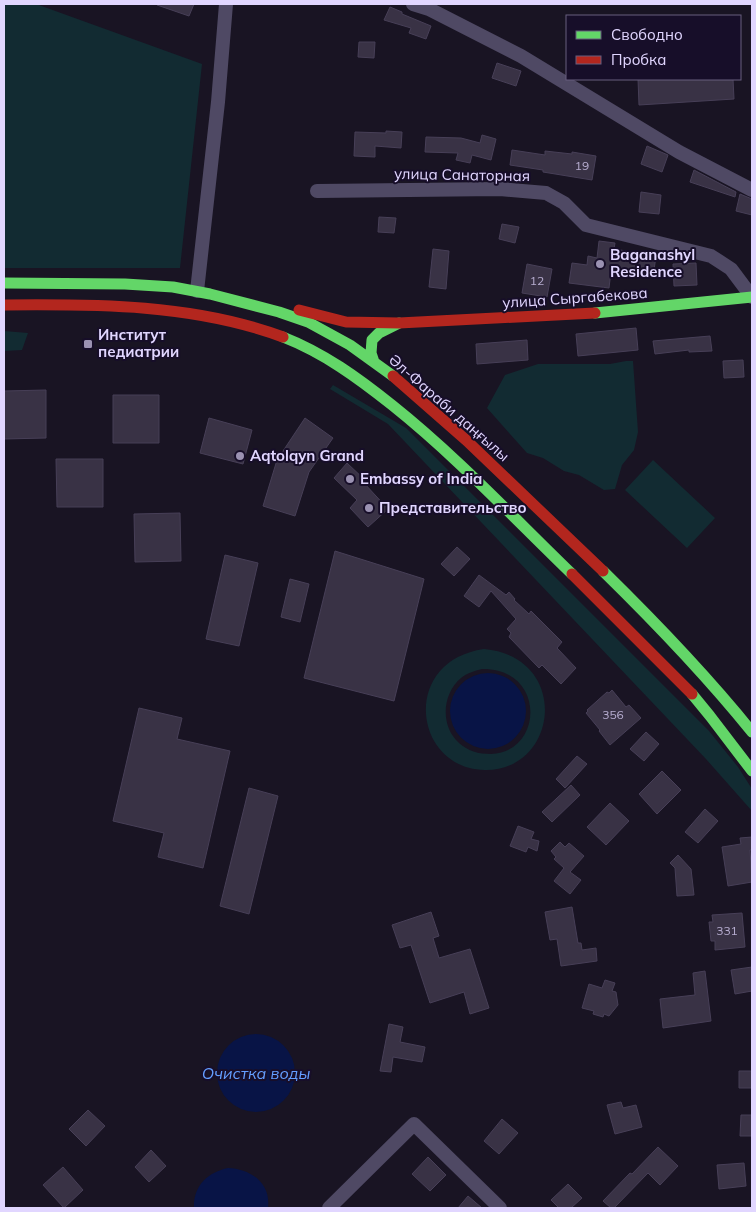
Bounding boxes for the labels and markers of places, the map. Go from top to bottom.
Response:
place label: Baganashyl Residence [610,245,695,281]
marker: Baganashyl Residence [594,258,606,270]
place label: Институт педиатрии [98,325,179,361]
marker: Институт педиатрии [82,338,94,350]
place label: Aqtolqyn Grand [250,446,364,465]
marker: Aqtolqyn Grand [234,450,246,462]
place label: Embassy of India [360,469,482,488]
marker: Embassy of India [344,473,356,485]
place label: Представительство [379,498,526,517]
marker: Представительство [363,502,375,514]

